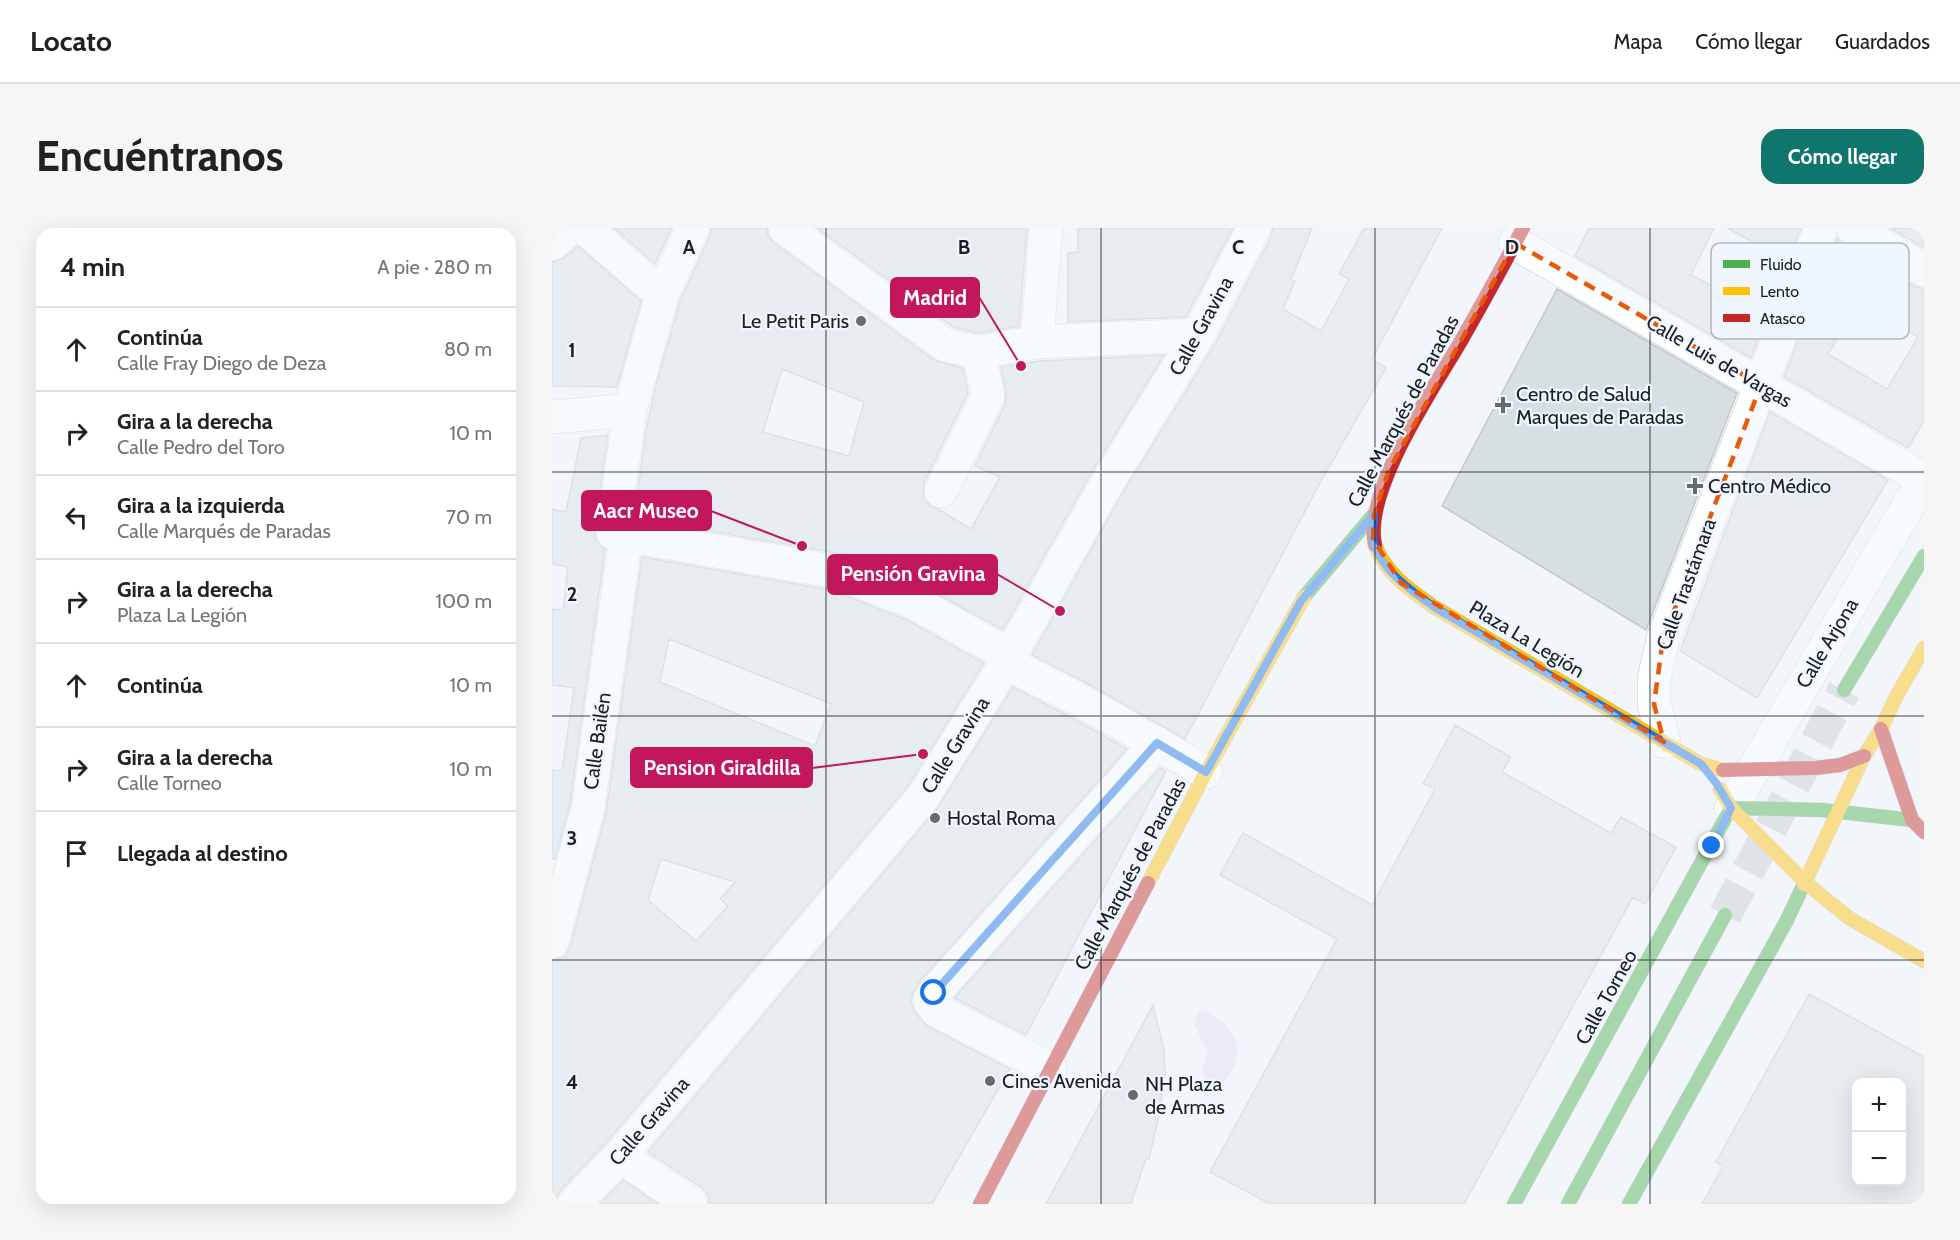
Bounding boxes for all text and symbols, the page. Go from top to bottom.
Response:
text: Locato [30,24,112,58]
text: Mapa [1614,29,1662,54]
text: Cómo llegar [1695,29,1802,54]
text: Guardados [1835,29,1930,54]
button: Cómo llegar [1761,129,1924,184]
text: Encuéntranos [36,130,284,182]
text: A [683,235,696,259]
text: B [958,235,970,259]
text: C [1232,235,1244,259]
text: D [1505,235,1519,259]
legend [1711,243,1909,339]
text: 4 min [60,251,125,283]
text: A pie · 280 m [377,255,492,279]
text: Fluido [1760,255,1802,274]
street label: Calle Gravina [1164,272,1238,380]
callout: Madrid [891,278,979,317]
text: Lento [1760,282,1799,301]
text: Madrid [903,285,967,310]
place label: Le Petit Paris [741,309,849,333]
text: Atasco [1760,309,1805,328]
street label: Calle Luis de Vargas [1642,310,1796,412]
street label: Calle Marqués de Paradas [1342,311,1464,511]
marker: Le Petit Paris [854,314,868,328]
text: Continúa [117,324,203,351]
icon: ahead [60,333,93,366]
text: 80 m [444,337,492,361]
text: 1 [568,338,576,362]
text: Calle Fray Diego de Deza [117,351,326,375]
place label: Centro de Salud Marques de Paradas [1516,382,1684,429]
marker: Centro de Salud Marques de Paradas [1494,396,1512,414]
text: Gira a la derecha [117,408,273,435]
icon: right [60,417,93,450]
text: 10 m [449,421,492,445]
text: Calle Pedro del Toro [117,435,285,459]
place label: Centro Médico [1708,474,1831,498]
marker: Centro Médico [1686,477,1704,495]
callout: Aacr Museo [582,491,711,530]
text: Gira a la izquierda [117,492,285,519]
text: Aacr Museo [593,498,699,523]
icon: left [60,501,93,534]
text: 70 m [446,505,492,529]
street label: Calle Trastámara [1651,515,1721,653]
text: Calle Marqués de Paradas [117,519,331,543]
callout: Pensión Gravina [828,555,997,594]
text: Pensión Gravina [840,561,986,586]
text: Gira a la derecha [117,576,273,603]
text: 2 [567,582,577,606]
icon: right [60,585,93,618]
text: 100 m [436,589,492,613]
street label: Calle Arjona [1791,593,1863,692]
street label: Plaza La Legión [1465,595,1589,683]
text: Plaza La Legión [117,603,247,627]
icon: ahead [60,669,93,702]
text: Continúa [117,672,203,699]
text: 10 m [449,673,492,697]
street label: Calle Bailén [578,691,616,791]
street label: Calle Gravina [916,692,994,798]
text: Gira a la derecha [117,744,273,771]
callout: Pension Giraldilla [631,748,812,787]
icon: right [60,753,93,786]
text: Pension Giraldilla [644,755,801,780]
text: 10 m [449,757,492,781]
text: Calle Torneo [117,771,222,795]
street label: Calle Marqués de Paradas [1069,774,1191,974]
place label: Hostal Roma [947,806,1056,830]
marker: Hostal Roma [928,811,942,825]
text: 3 [567,826,577,850]
route end [1698,832,1724,858]
icon: arrive [60,837,93,870]
text: Llegada al destino [117,840,288,867]
street label: Calle Torneo [1570,945,1642,1049]
route start [920,979,946,1005]
place label: Cines Avenida [1002,1069,1121,1093]
text: 4 [566,1070,578,1094]
street label: Calle Gravina [604,1071,694,1170]
place label: NH Plaza de Armas [1145,1072,1225,1119]
marker: Cines Avenida [983,1074,997,1088]
map controls [1852,1078,1906,1186]
button: + [1852,1078,1906,1132]
marker: NH Plaza de Armas [1126,1088,1140,1102]
button: − [1852,1132,1906,1186]

